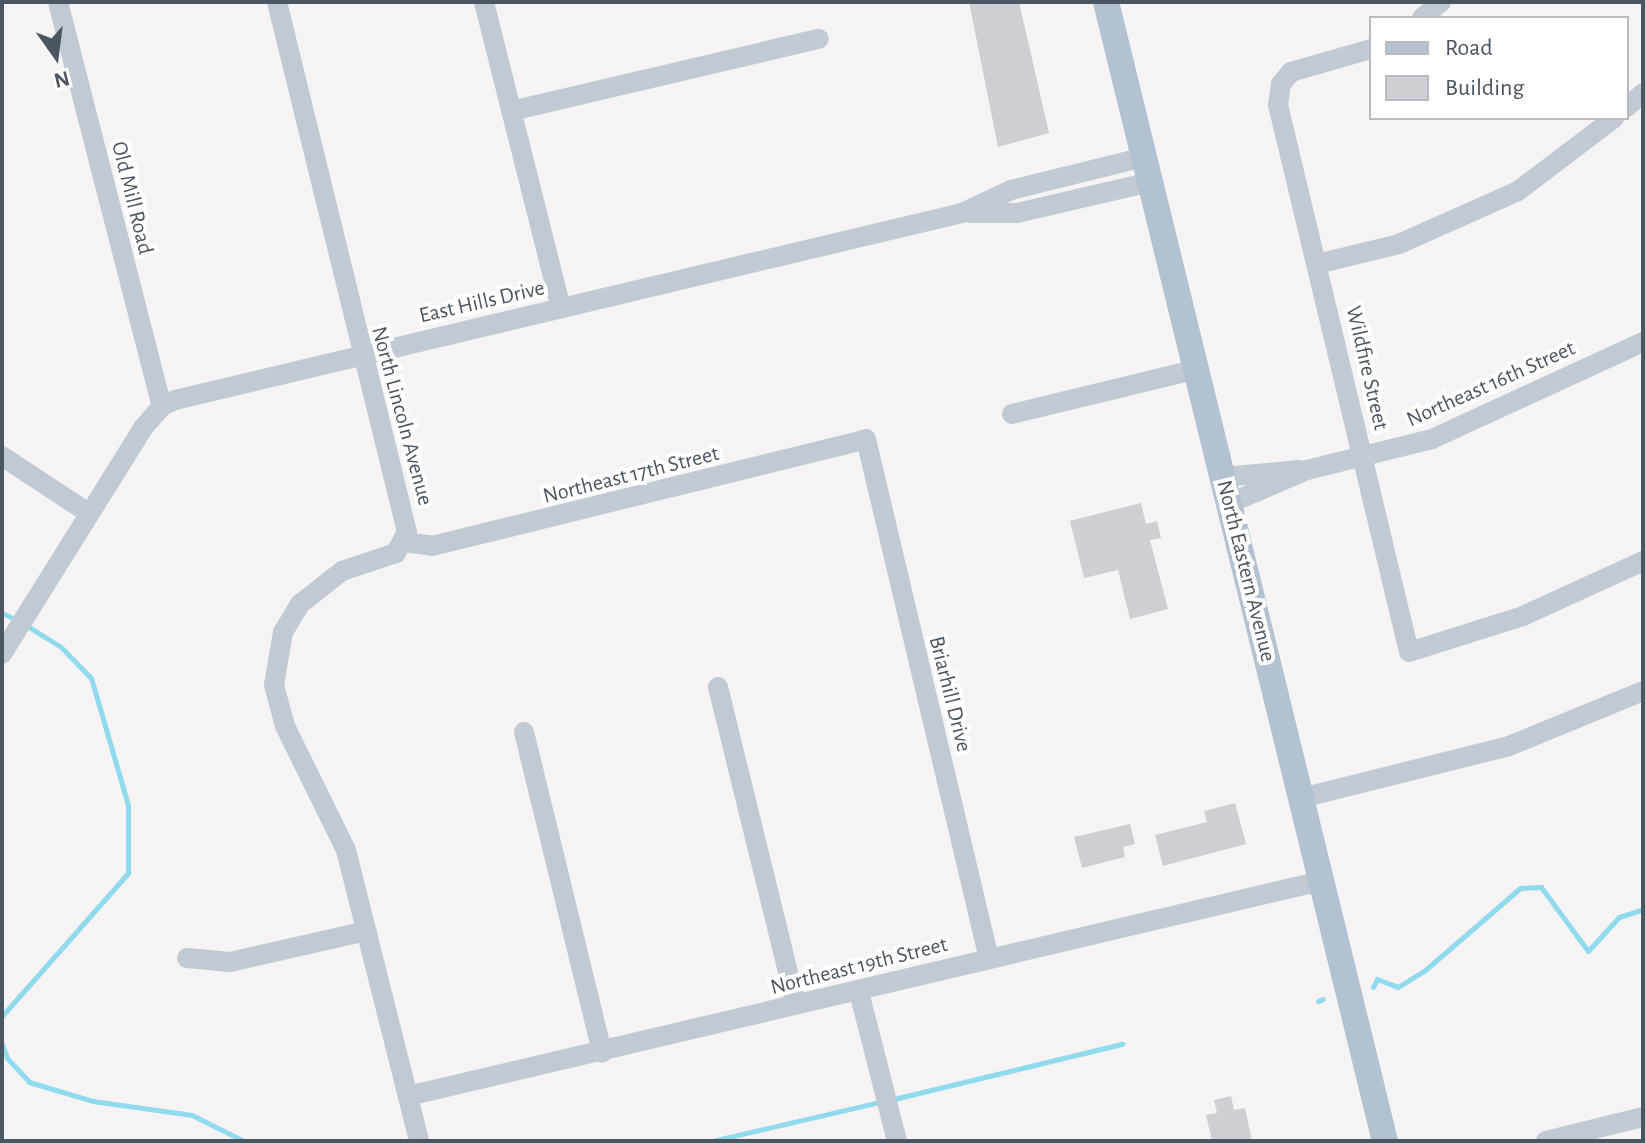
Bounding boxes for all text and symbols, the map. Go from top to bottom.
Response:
north arrow [16,16,96,96]
legend [1369,16,1629,120]
text: Road [1445,36,1493,60]
text: N [52,67,72,92]
text: Building [1445,76,1524,100]
street label: Old Mill Road [105,139,159,257]
street label: East Hills Drive [417,275,547,329]
street label: Wildfire Street [1340,303,1394,433]
street label: North Lincoln Avenue [365,324,439,508]
street label: Northeast 16th Street [1403,335,1579,433]
street label: Northeast 17th Street [540,440,722,510]
street label: North Eastern Avenue [1211,478,1281,664]
street label: Briarhill Drive [923,634,977,754]
street label: Northeast 19th Street [768,931,950,1001]

